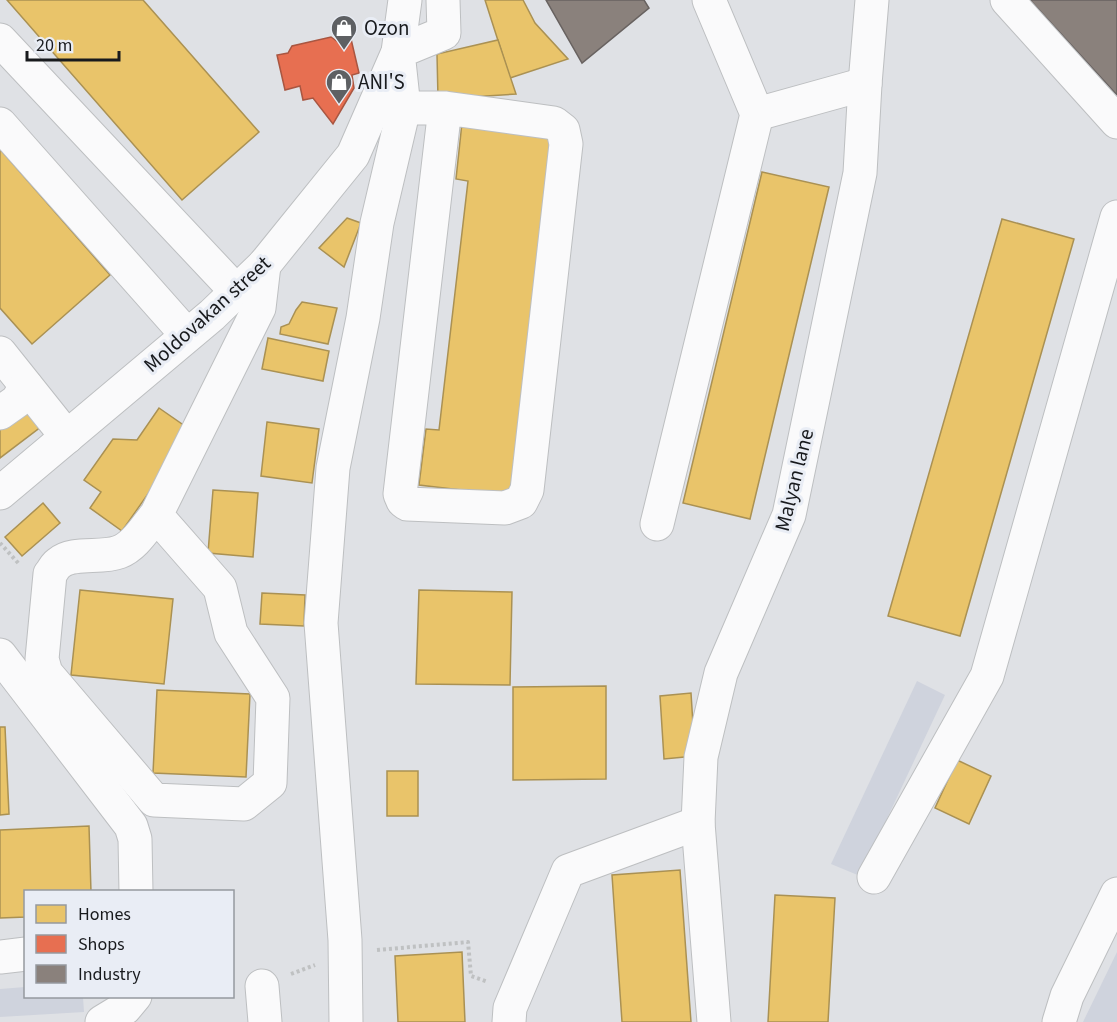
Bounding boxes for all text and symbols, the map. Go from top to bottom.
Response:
shop icon: Ozon [329,13,359,51]
place label: Ozon [364,13,409,43]
scale bar [27,24,118,62]
text: 20 m [36,33,72,58]
shop icon: ANI'S [324,67,354,105]
place label: ANI'S [358,67,405,97]
street label: Moldovakan street [137,249,277,379]
street label: Malyan lane [767,426,821,534]
legend [24,890,234,998]
text: Homes [78,902,131,927]
text: Shops [78,932,125,957]
text: Industry [78,962,141,987]

